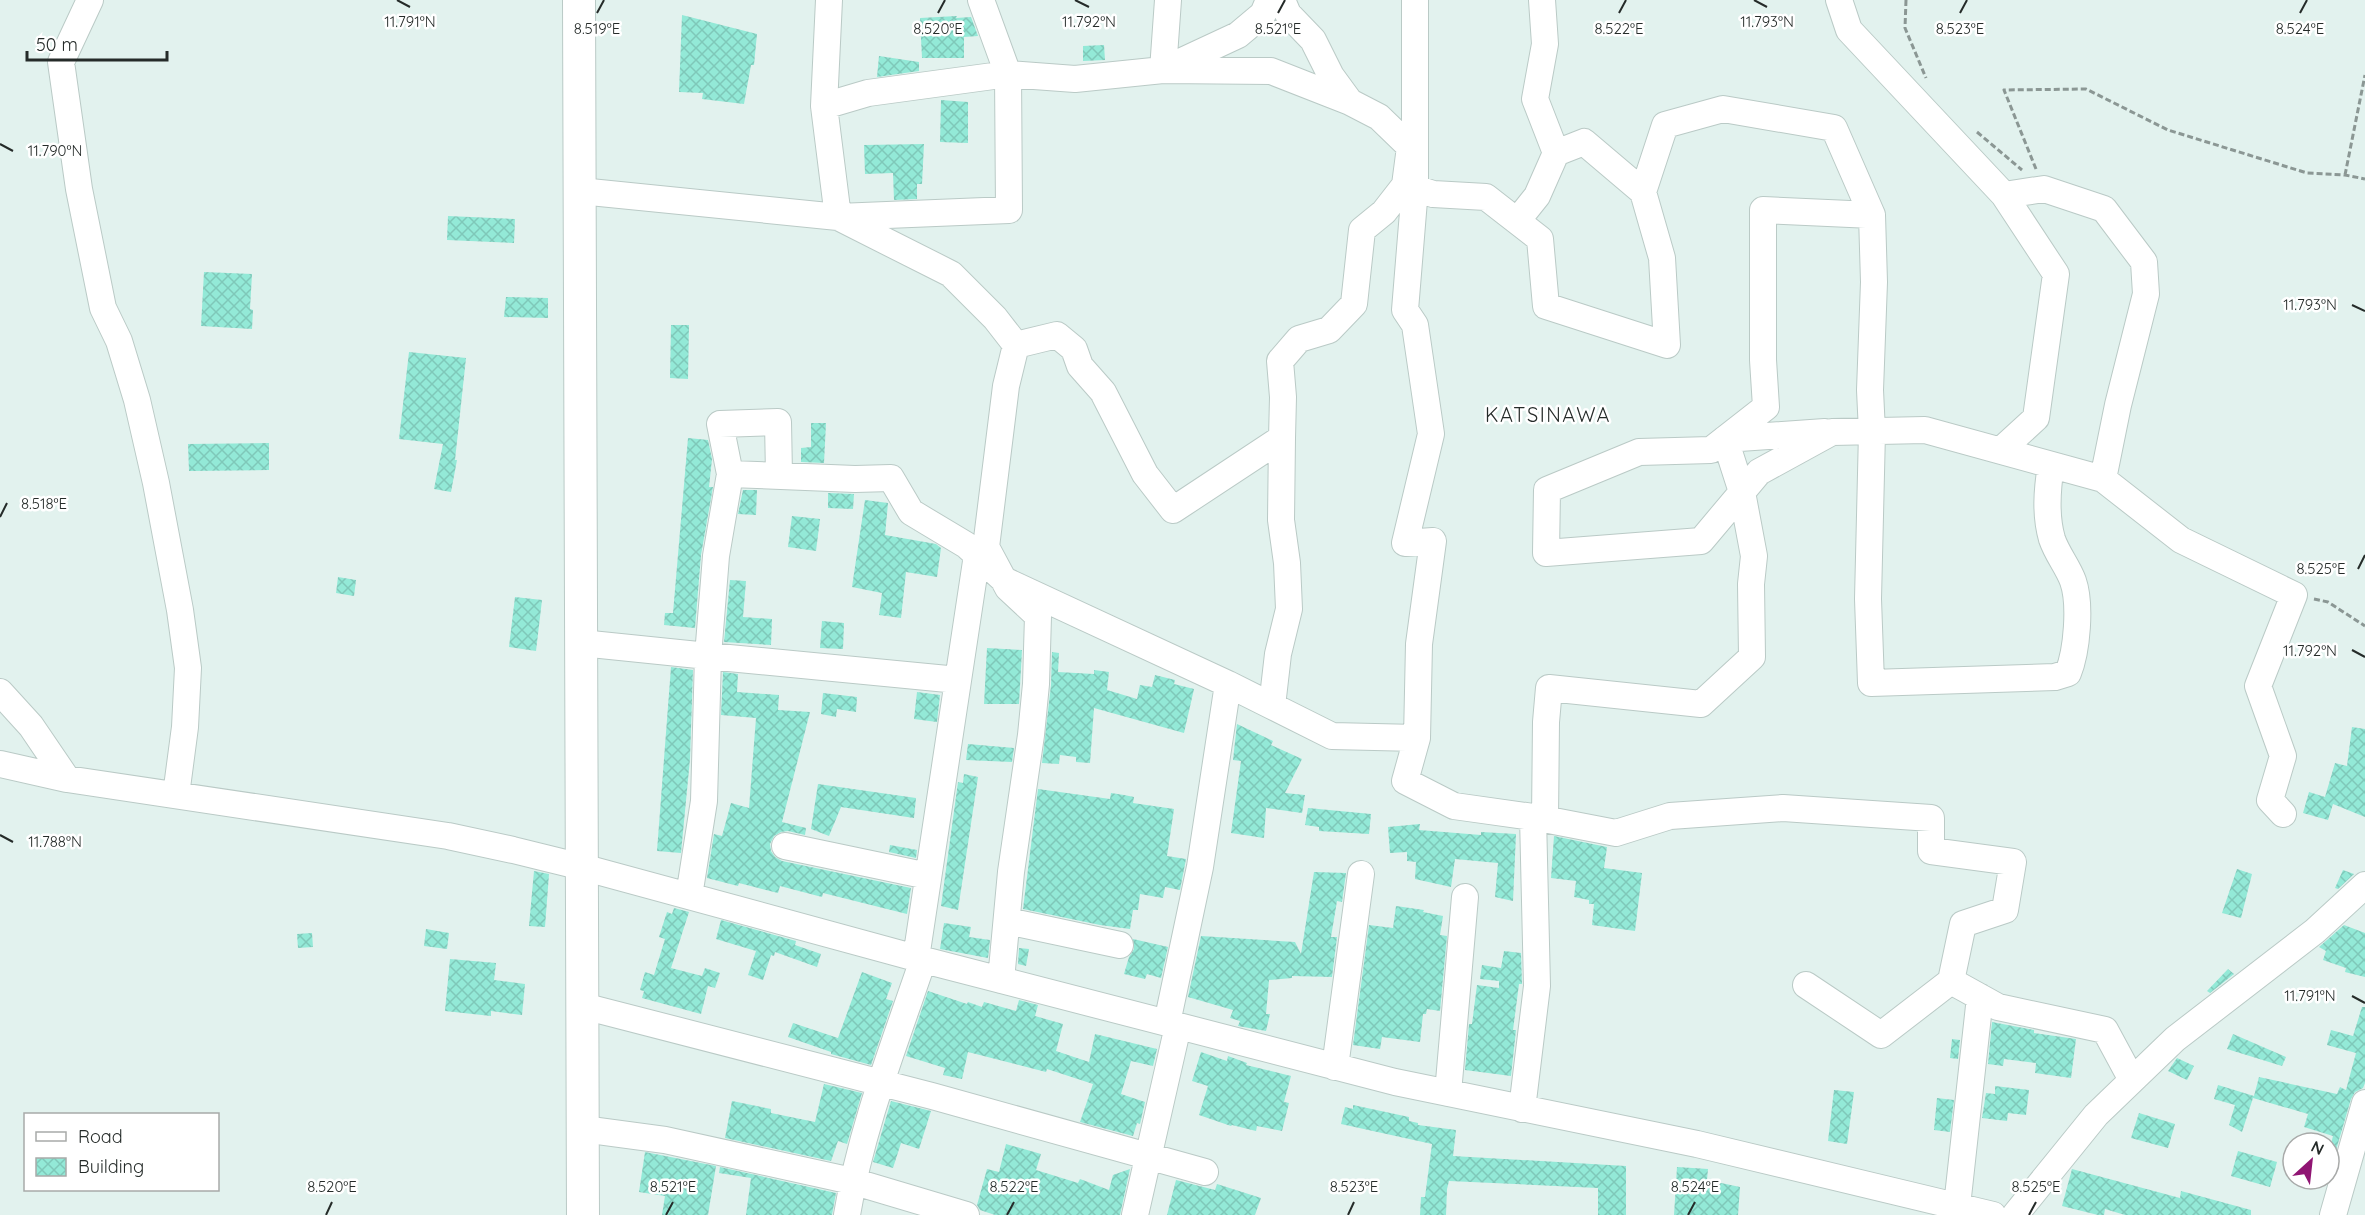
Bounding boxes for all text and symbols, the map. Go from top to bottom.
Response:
text: 11.791°N [384,12,436,31]
text: 11.792°N [1062,12,1116,31]
text: 11.793°N [1740,12,1794,31]
text: 8.519°E [574,19,620,38]
text: 8.520°E [913,19,963,38]
text: 8.521°E [1255,19,1301,38]
text: 8.522°E [1594,19,1644,38]
text: 8.523°E [1936,19,1984,38]
text: 8.524°E [2276,19,2324,38]
scale bar [27,24,166,62]
text: 50 m [36,33,78,56]
text: 11.790°N [28,141,82,160]
text: 11.793°N [2283,295,2337,314]
district label: KATSINAWA [1485,402,1611,427]
text: 8.518°E [21,494,67,513]
text: 8.525°E [2297,559,2345,578]
text: 11.792°N [2283,641,2337,660]
text: 11.788°N [28,832,82,851]
text: 11.791°N [2284,986,2336,1005]
legend [24,1113,219,1191]
text: Road [78,1125,123,1148]
north arrow [2281,1131,2341,1191]
text: N [2308,1136,2328,1159]
text: Building [78,1155,144,1178]
text: 8.520°E [307,1177,357,1196]
text: 8.521°E [650,1177,696,1196]
text: 8.522°E [989,1177,1039,1196]
text: 8.523°E [1330,1177,1378,1196]
text: 8.524°E [1671,1177,1719,1196]
text: 8.525°E [2012,1177,2060,1196]

